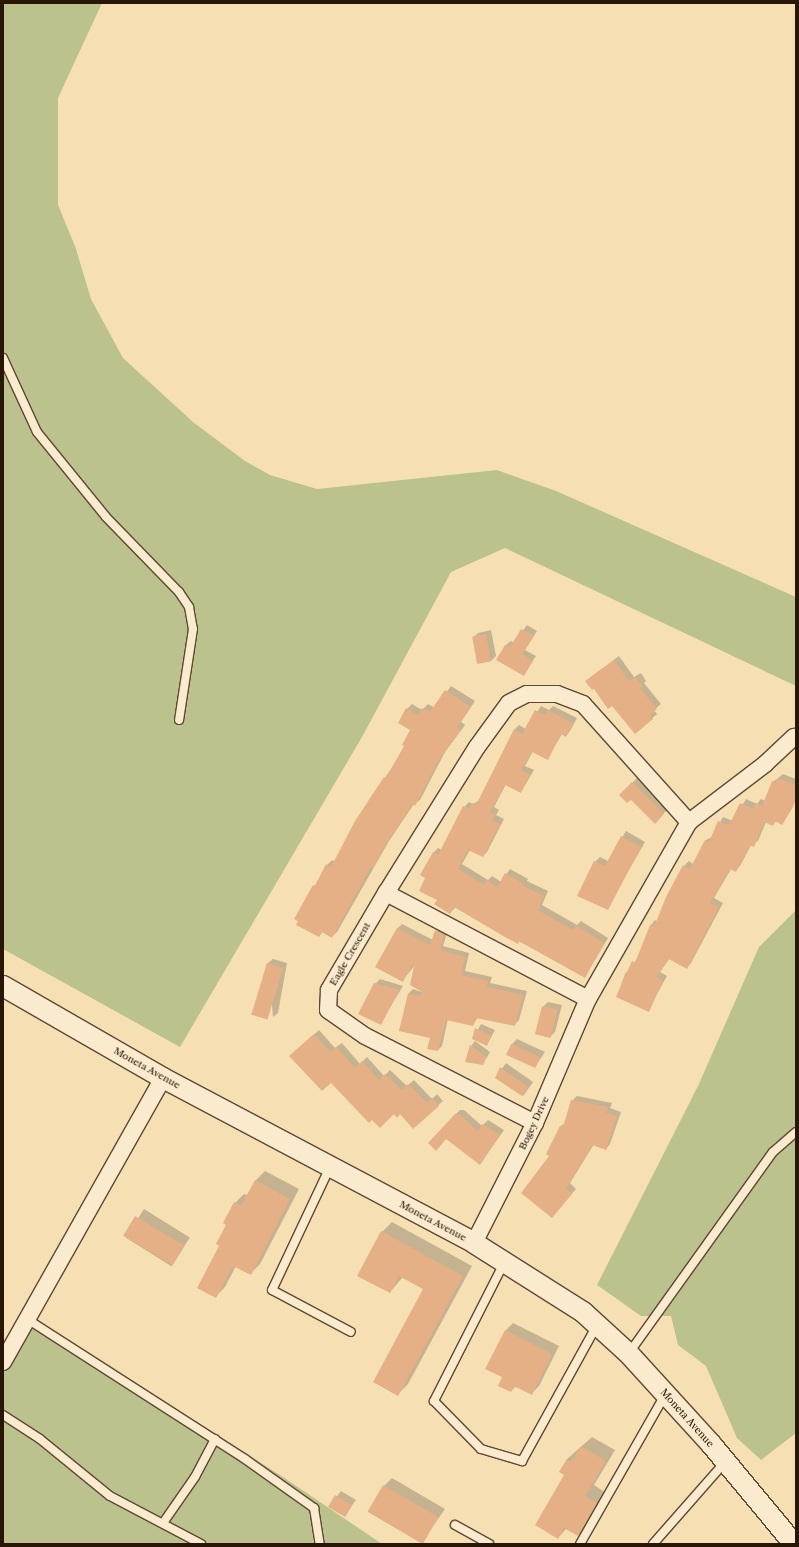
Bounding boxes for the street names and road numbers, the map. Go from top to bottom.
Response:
street label: Eagle Crescent [327,920,373,988]
street label: Moneta Avenue [111,1045,183,1091]
street label: Bogey Drive [516,1094,552,1152]
street label: Moneta Avenue [397,1198,469,1244]
street label: Moneta Avenue [657,1386,717,1450]

